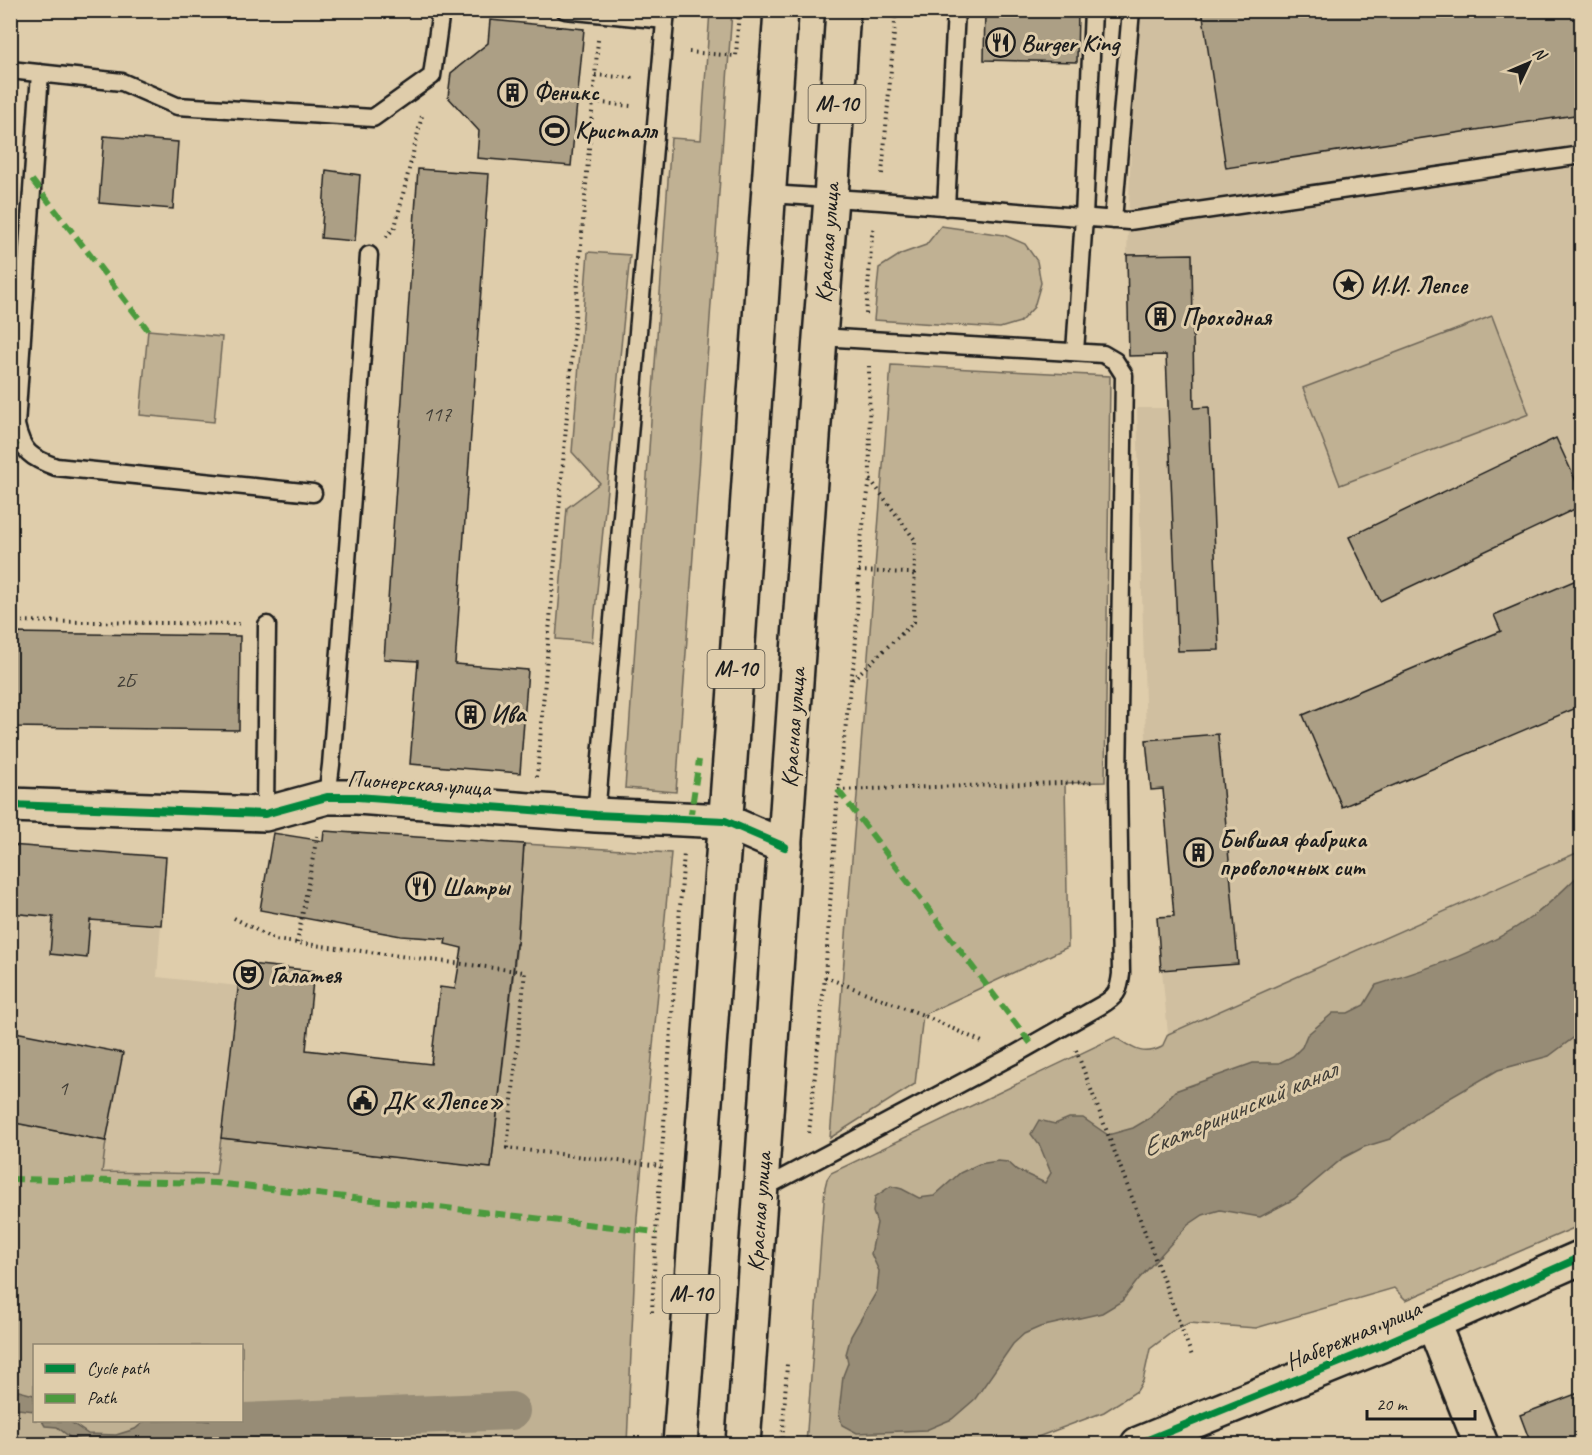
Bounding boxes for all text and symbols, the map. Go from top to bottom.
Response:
restaurant icon: Burger King [984,27,1016,59]
place label: Burger King [1021,28,1121,58]
north arrow [1499,33,1559,93]
text: N [1528,43,1552,66]
building icon: Феникс [497,76,529,108]
place label: Феникс [534,77,600,107]
road number: М-10 [808,85,866,123]
sports icon: Кристалл [538,114,570,146]
place label: Кристалл [575,115,659,145]
street label: Красная улица [808,180,846,304]
place icon: И.И. Лепсе [1333,269,1365,301]
place label: И.И. Лепсе [1370,270,1469,300]
building icon: Проходная [1145,301,1177,333]
place label: Проходная [1182,302,1273,332]
house number: 117 [423,401,453,427]
road number: М-10 [708,650,764,688]
street label: Красная улица [774,665,812,789]
house number: 2Б [115,668,138,694]
building icon: Ива [454,698,486,730]
place label: Ива [491,699,528,729]
street label: Пионерская улица [346,763,493,803]
place label: Бывшая фабрика проволочных сит [1219,824,1368,882]
building icon: Бывшая фабрика проволочных сит [1182,837,1214,869]
restaurant icon: Шатры [405,871,437,903]
place label: Шатры [442,872,511,902]
theatre icon: Галатея [233,959,265,991]
place label: Галатея [270,960,342,990]
water label: Екатерининский канал [1137,1051,1345,1165]
house number: 1 [58,1075,69,1101]
public building icon: ДК «Лепсе» [346,1085,378,1117]
place label: ДК «Лепсе» [383,1086,504,1116]
street label: Красная улица [740,1149,778,1273]
road number: М-10 [662,1275,720,1313]
street label: Набережная улица [1281,1293,1426,1377]
legend [33,1344,243,1422]
text: Cycle path [87,1357,150,1379]
scale bar [1367,1383,1475,1421]
text: Path [87,1387,117,1409]
text: 20 m [1376,1393,1409,1415]

